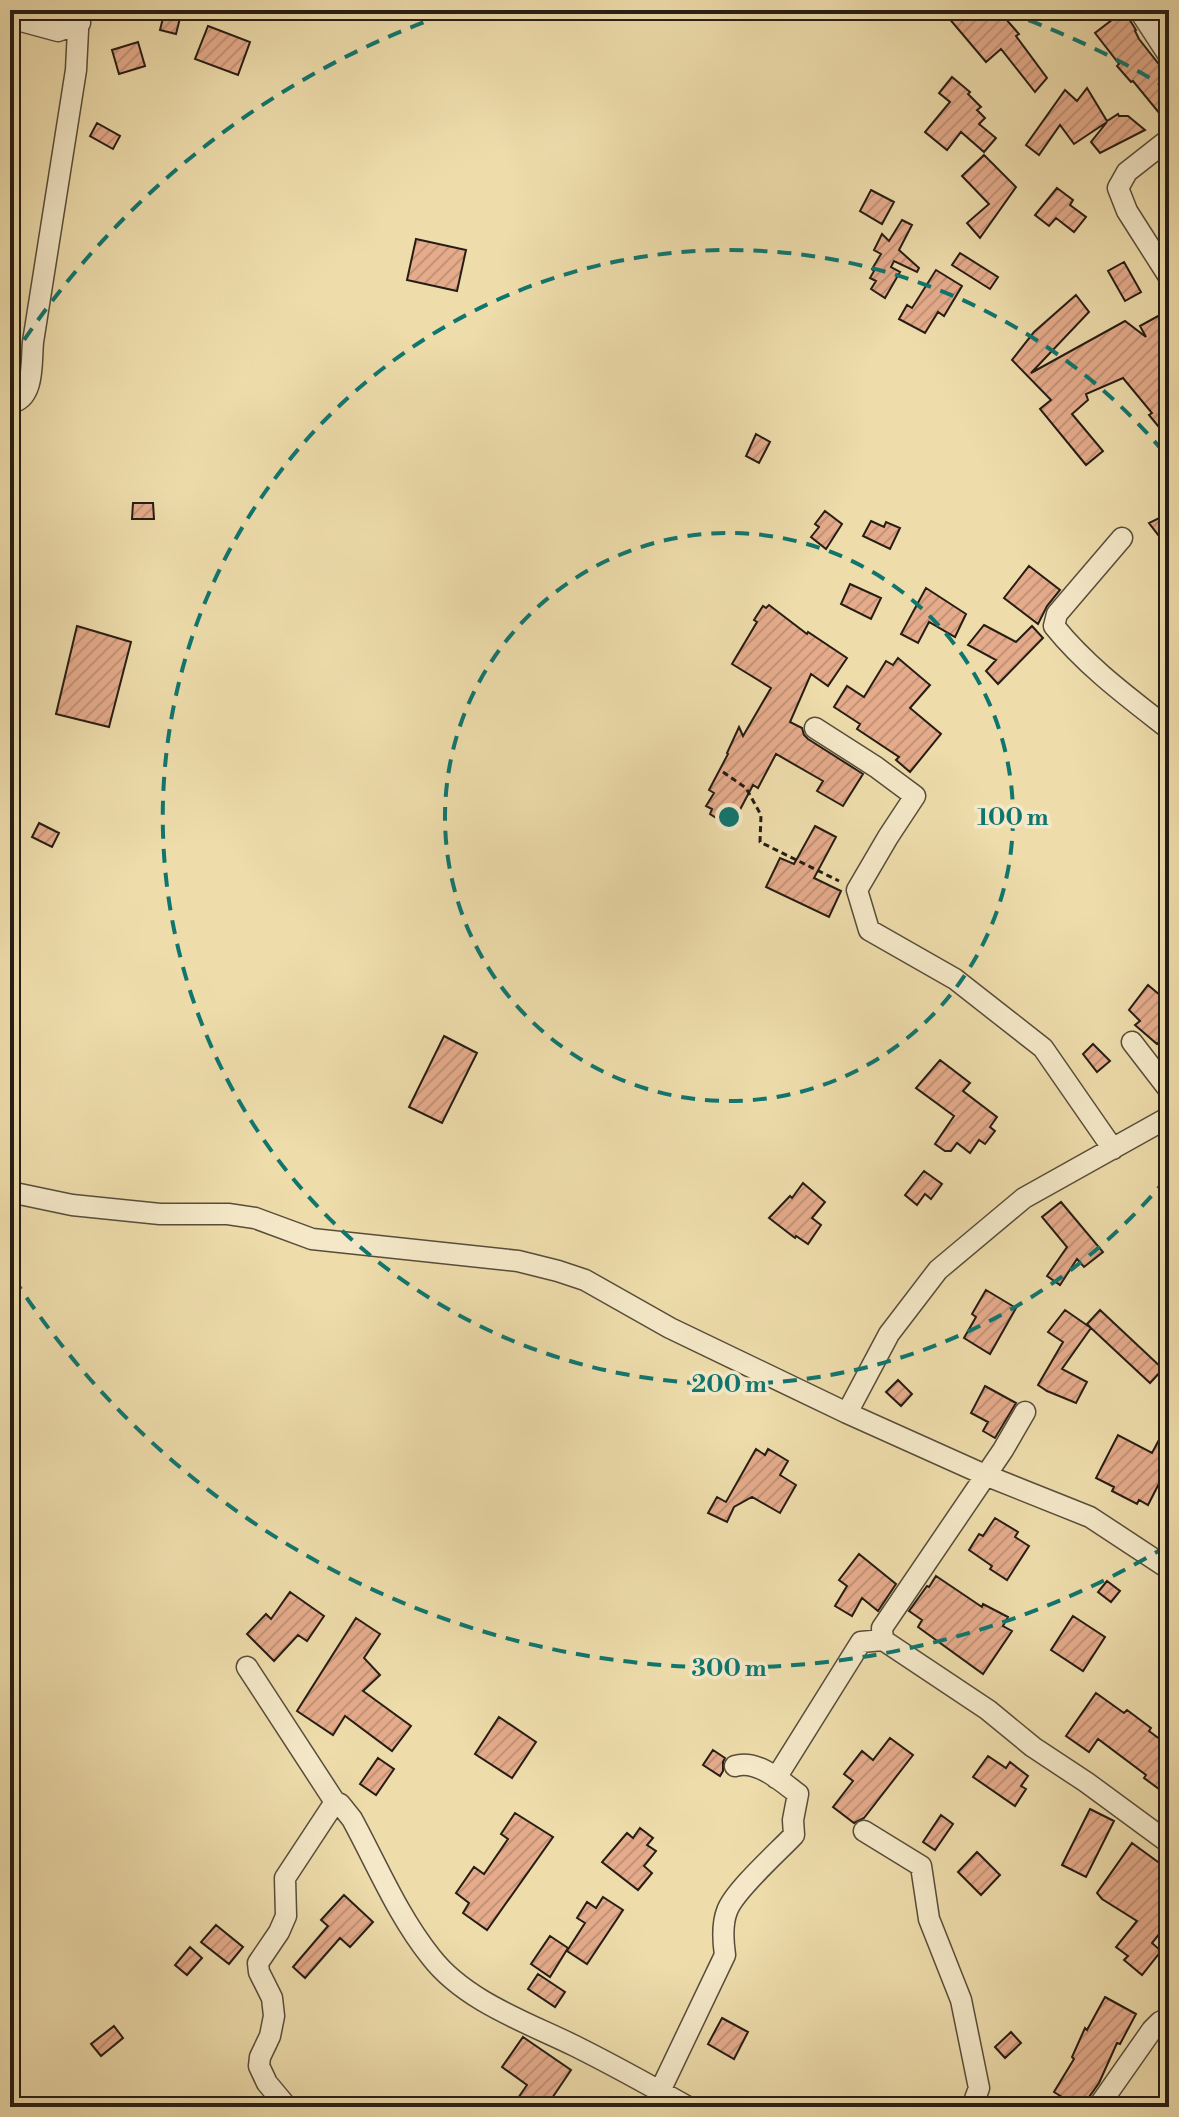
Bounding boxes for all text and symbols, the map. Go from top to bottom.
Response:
centre of rings [715,803,743,831]
text: 100 m [977,803,1049,833]
text: 200 m [691,1370,767,1400]
text: 300 m [691,1654,767,1684]

